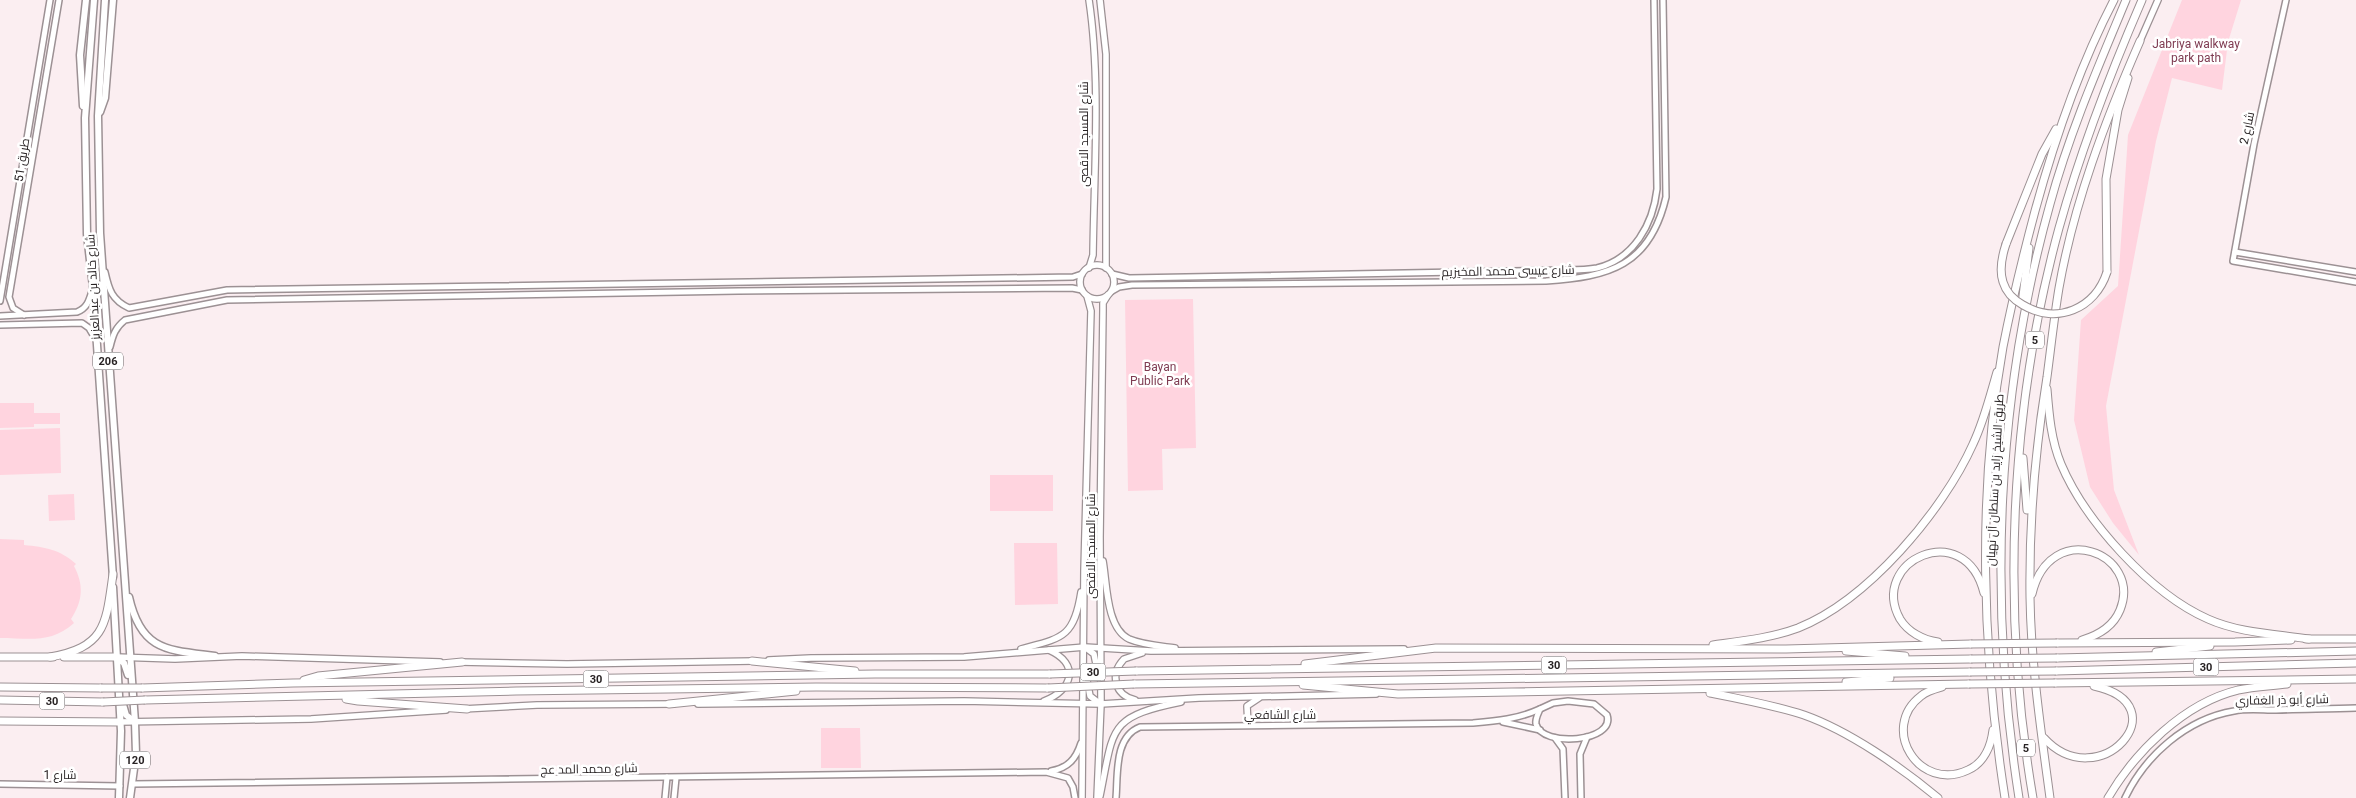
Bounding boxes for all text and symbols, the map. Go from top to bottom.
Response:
park label: Jabriya walkway park path [2152,37,2240,65]
street label: شارع المسجد الاقصى [1077,81,1092,187]
street label: شارع 2 [2237,110,2258,146]
street label: طريق 51 [12,137,32,183]
street label: شارع خالد بن عبدالعزيز [83,233,104,341]
street label: شارع عيسى محمد المخيزيم [1441,263,1575,280]
road number: 5 [2026,332,2044,348]
road number: 206 [93,352,123,370]
park label: Bayan Public Park [1130,360,1191,388]
street label: طريق الشيخ زايد بن سلطان آل نهيان [1984,394,2008,566]
street label: شارع المسجد الاقصى [1084,493,1099,599]
road number: 30 [1542,656,1566,674]
road number: 30 [2194,659,2218,676]
road number: 30 [1080,664,1106,680]
road number: 30 [584,671,608,688]
street label: شارع أبو ذر الغفاري [2235,691,2329,711]
road number: 30 [40,692,64,709]
street label: شارع الشافعي [1244,708,1316,725]
road number: 5 [2017,740,2035,756]
road number: 120 [120,752,150,768]
street label: شارع محمد المد عج [540,761,638,778]
street label: شارع 1 [44,768,77,783]

